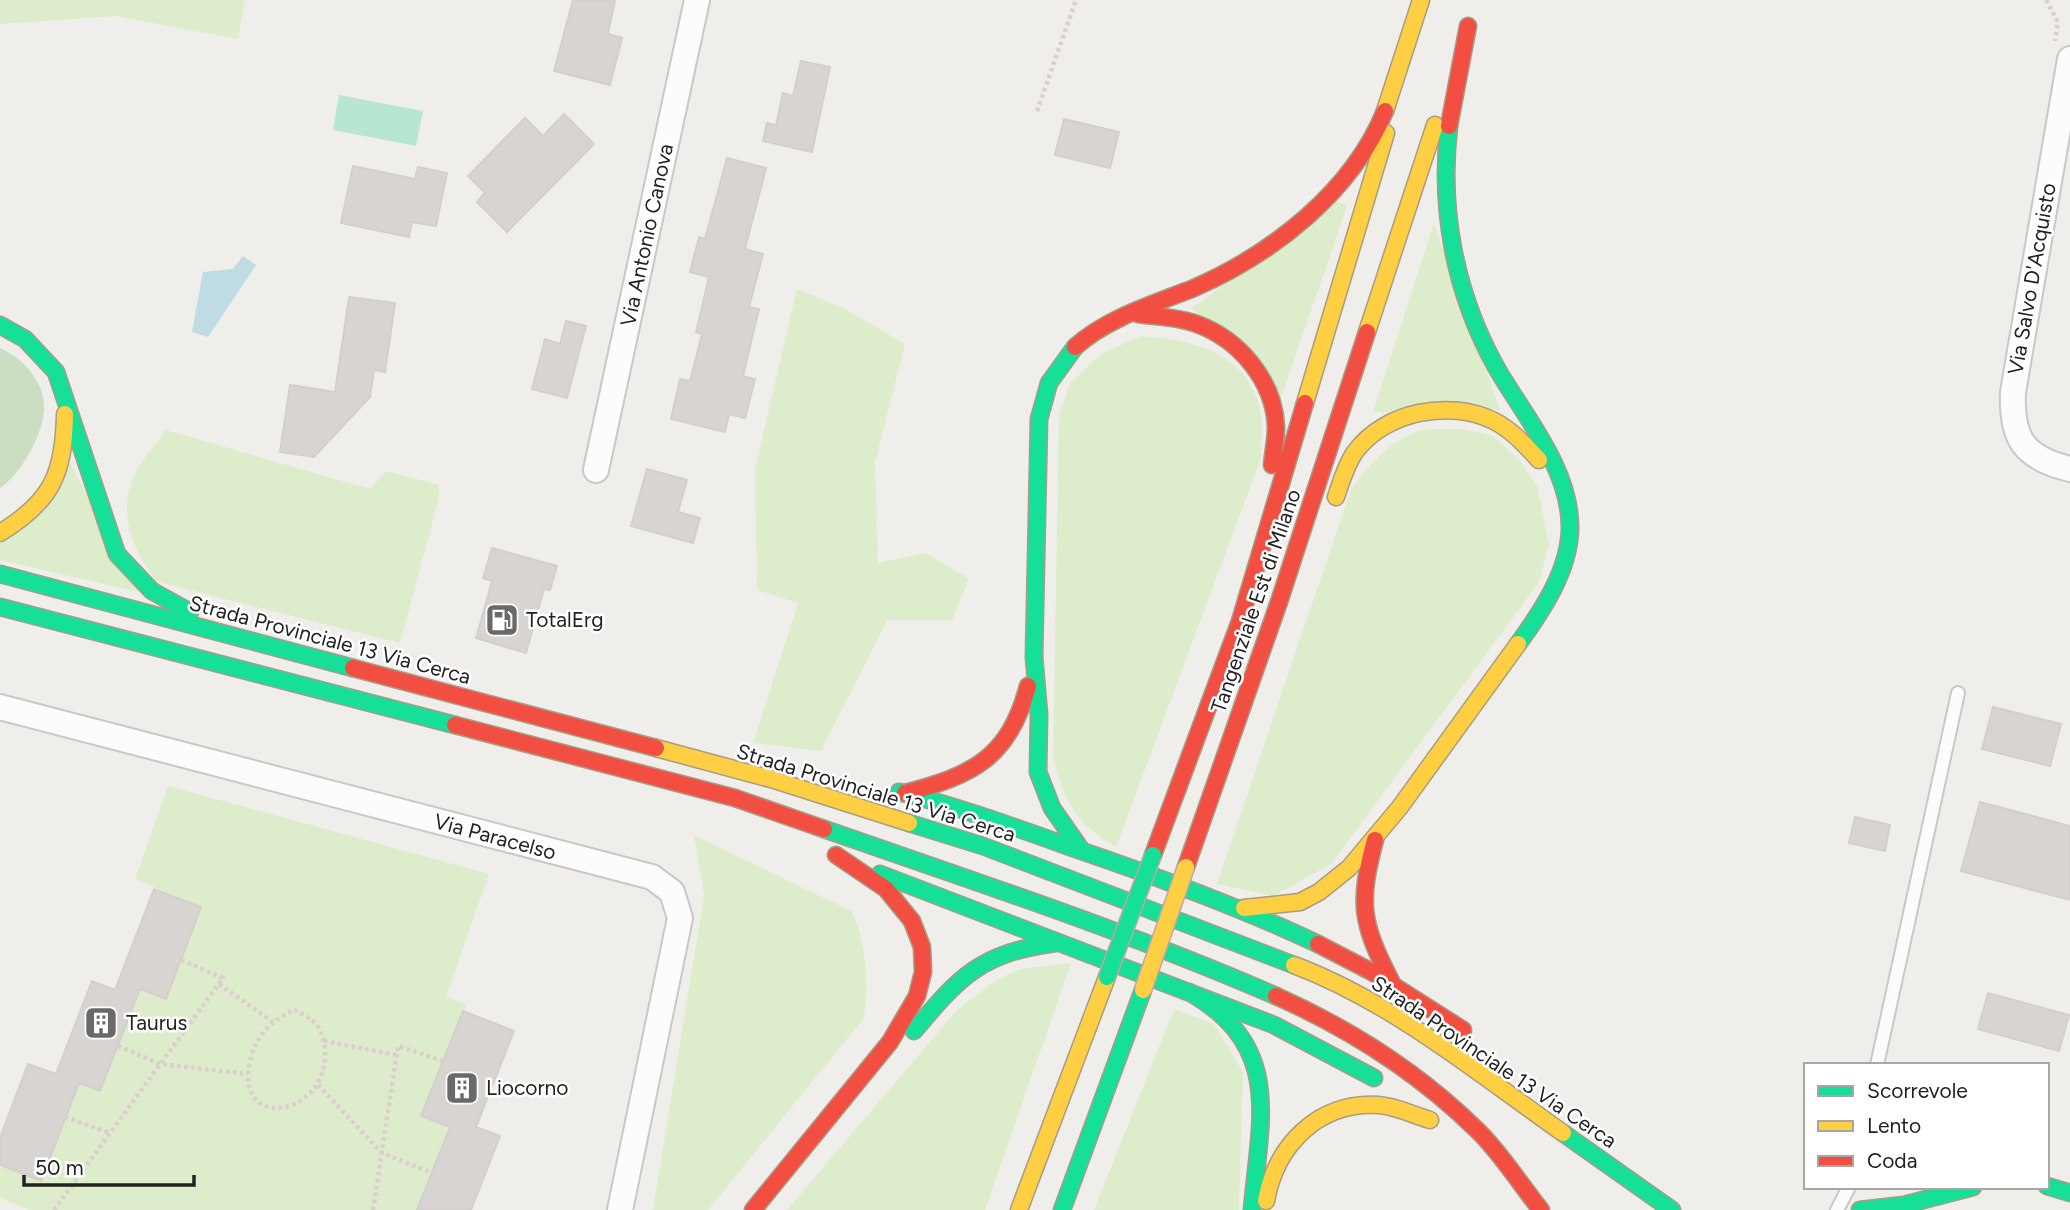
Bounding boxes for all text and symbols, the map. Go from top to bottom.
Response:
street label: Via Antonio Canova [615,141,678,329]
street label: Via Salvo D'Acquisto [2002,181,2061,377]
street label: Tangenziale Est di Milano [1205,486,1306,716]
street label: Strada Provinciale 13 Via Cerca [187,590,473,689]
fuel station icon: TotalErg [483,601,521,639]
place label: TotalErg [526,607,604,632]
street label: Strada Provinciale 13 Via Cerca [734,738,1018,847]
street label: Via Paracelso [431,808,559,865]
street label: Strada Provinciale 13 Via Cerca [1367,970,1621,1153]
building icon: Taurus [82,1004,120,1042]
place label: Taurus [126,1010,187,1035]
legend [1804,1063,2049,1189]
building icon: Liocorno [443,1069,481,1107]
place label: Liocorno [486,1075,569,1100]
text: Scorrevole [1867,1078,1968,1103]
text: Lento [1867,1113,1921,1138]
scale bar [24,1144,194,1188]
text: Coda [1867,1148,1917,1173]
text: 50 m [35,1155,84,1180]

